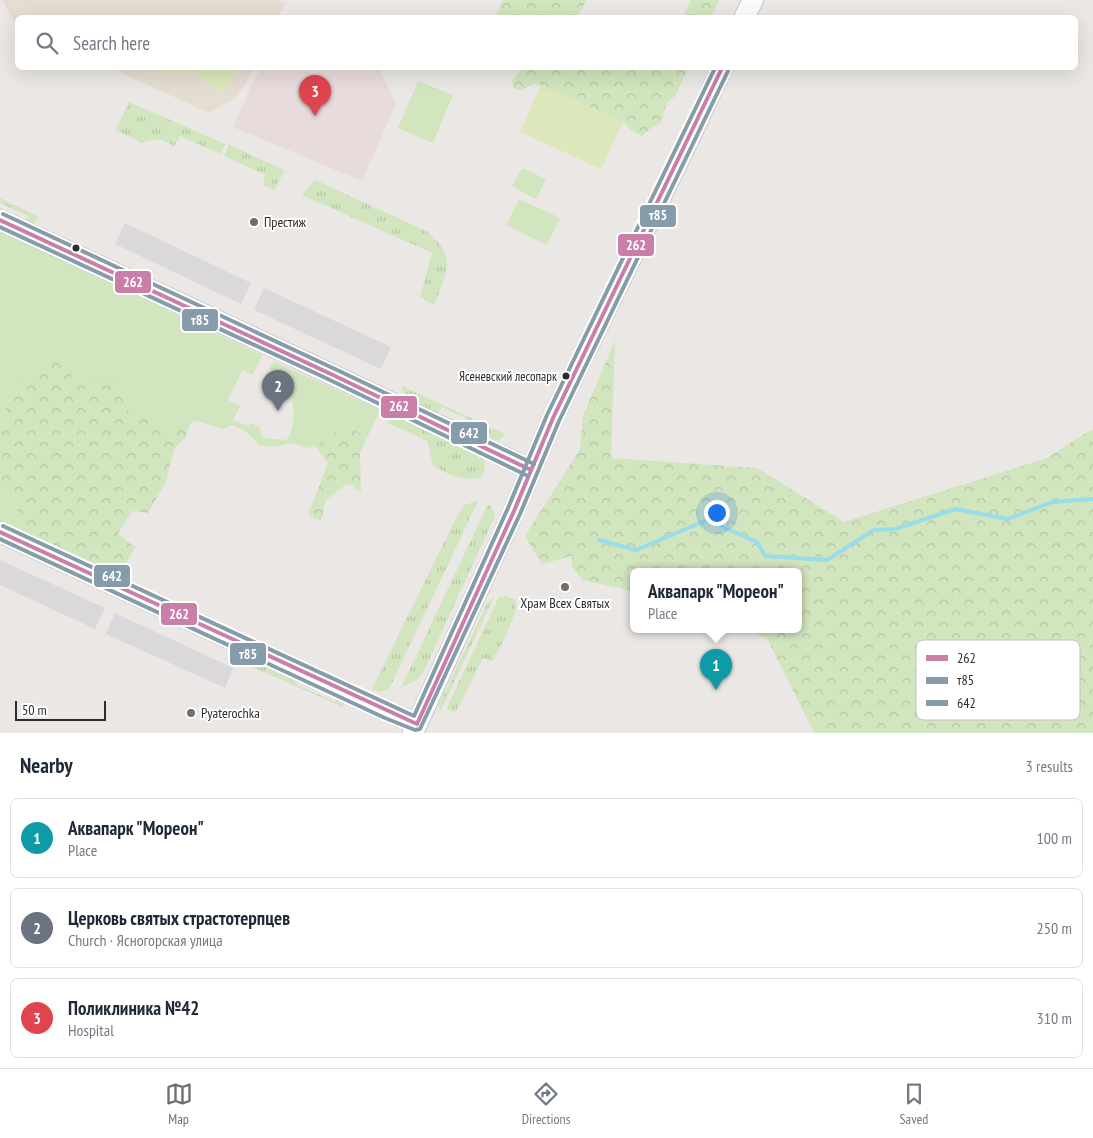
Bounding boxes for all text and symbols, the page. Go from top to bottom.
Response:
search box [15,15,1078,70]
icon: search [33,29,61,57]
text: Search here [73,31,150,55]
pin: 3 [299,75,331,116]
line badge: т85 [639,204,677,228]
text: т85 [649,206,667,224]
place label: Престиж [264,213,307,231]
marker: Престиж [248,216,260,228]
line badge: 262 [617,233,655,257]
text: 262 [626,236,646,254]
unlabelled marker [71,243,81,253]
line badge: 262 [114,270,152,294]
text: 262 [123,273,143,291]
line badge: т85 [181,308,219,332]
text: т85 [191,311,209,329]
place label: Ясеневский лесопарк [459,368,557,385]
pin: 2 [262,370,294,411]
marker: Ясеневский лесопарк [561,371,571,381]
line badge: 262 [380,395,418,419]
text: 262 [389,397,409,415]
line badge: 642 [450,421,488,445]
text: 642 [459,424,479,442]
your location [704,500,730,526]
line badge: 642 [93,564,131,588]
text: 642 [102,567,122,585]
popup [630,568,802,633]
text: Аквапарк "Мореон" [648,579,784,603]
marker: Храм Всех Святых [559,581,571,593]
place label: Храм Всех Святых [520,594,610,612]
line badge: 262 [160,602,198,626]
text: Place [648,603,677,623]
text: 262 [169,605,189,623]
legend [916,640,1080,720]
line badge: т85 [229,642,267,666]
text: т85 [239,645,257,663]
pin: 1 [700,649,732,690]
text: 262 [957,649,976,667]
text: т85 [957,671,974,689]
text: 642 [957,694,976,712]
scale bar [15,698,106,721]
text: 50 m [22,701,47,719]
place label: Pyaterochka [201,704,260,722]
marker: Pyaterochka [185,707,197,719]
text: Nearby [20,752,73,779]
text: 3 results [1026,756,1073,776]
text: Аквапарк "Мореон" [68,816,204,840]
text: 1 [33,828,41,848]
text: 100 m [1037,828,1072,848]
text: Place [68,840,97,860]
text: Церковь святых страстотерпцев [68,906,290,930]
text: 2 [33,918,41,938]
text: 250 m [1037,918,1072,938]
text: Church · Ясногорская улица [68,930,223,950]
text: Поликлиника №42 [68,996,199,1020]
text: 3 [33,1008,41,1028]
text: 310 m [1037,1008,1072,1028]
text: Hospital [68,1020,114,1040]
tab: Map [165,1080,193,1128]
tab: Directions [522,1080,570,1128]
tab: Saved [900,1080,928,1128]

